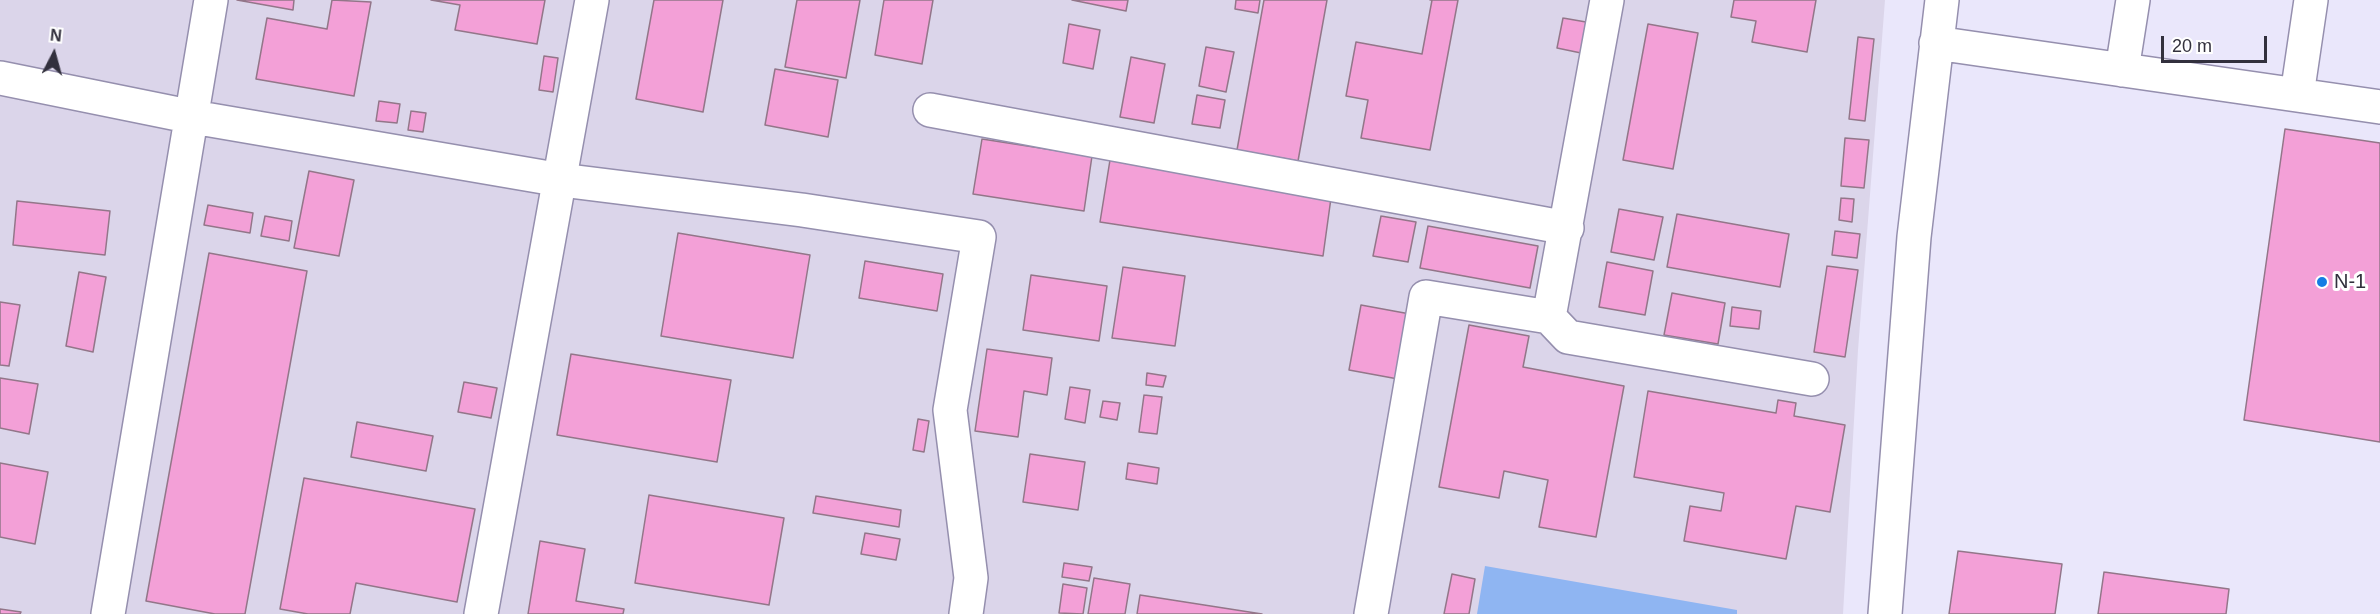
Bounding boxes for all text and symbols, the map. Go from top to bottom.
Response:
north arrow [24,24,84,84]
scale bar [2164,24,2270,62]
text: N [49,27,63,45]
text: 20 m [2172,36,2212,56]
place label: N-1 [2334,270,2366,294]
marker: N-1 [2315,275,2329,289]

